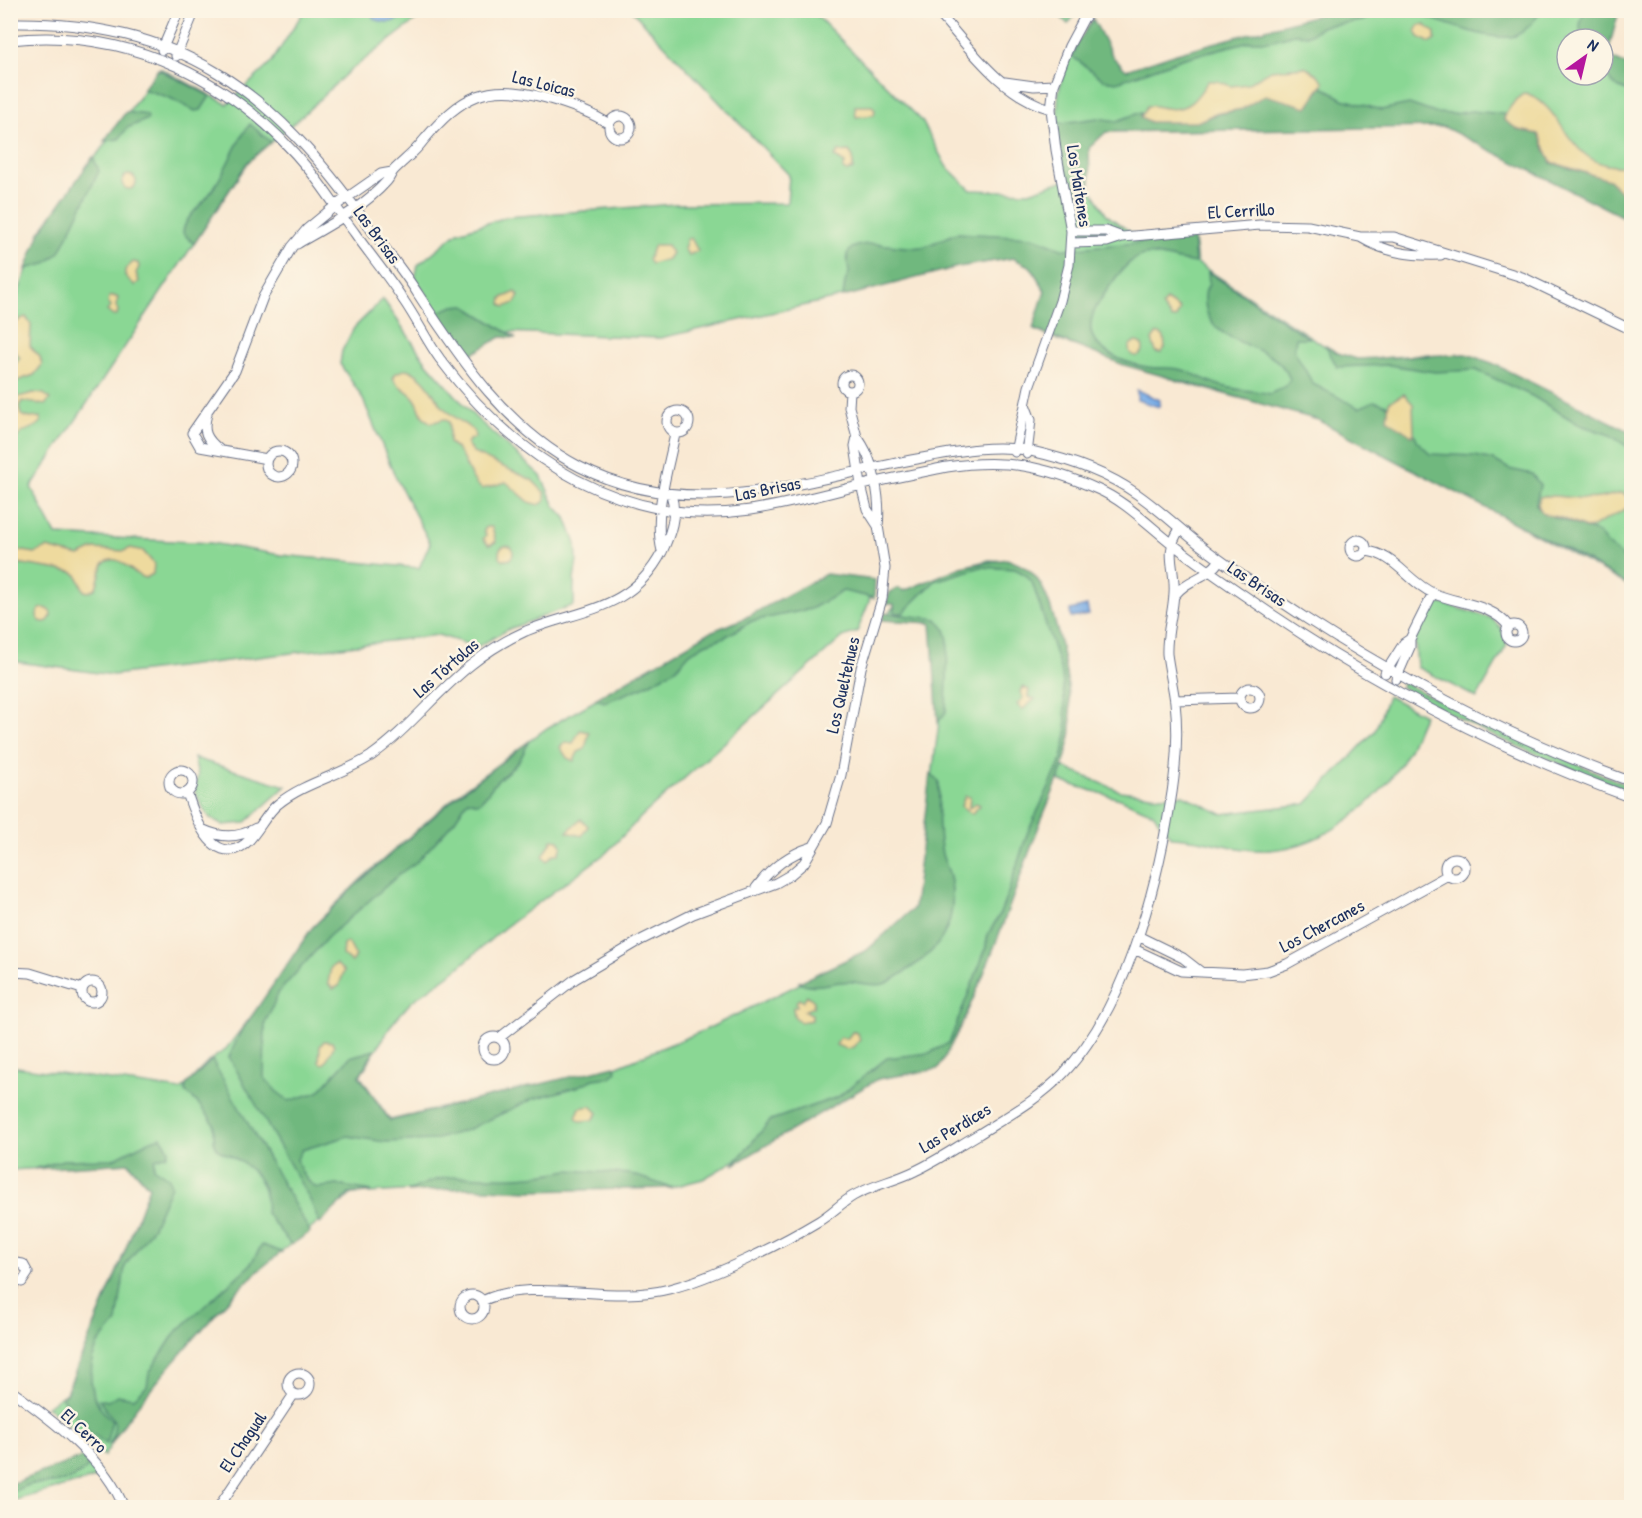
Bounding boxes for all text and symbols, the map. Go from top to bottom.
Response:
north arrow [1555,27,1615,87]
text: N [1584,33,1603,56]
street label: Las Loicas [510,64,578,103]
street label: Los Maitenes [1061,143,1098,229]
street label: El Cerrillo [1207,196,1275,225]
street label: Las Brisas [348,201,407,269]
street label: Las Brisas [733,470,803,507]
street label: Las Brisas [1223,555,1292,612]
street label: Las Tórtolas [407,632,484,703]
street label: Los Queltehues [819,634,866,736]
street label: Los Chercanes [1275,893,1369,958]
street label: Las Perdices [914,1096,995,1159]
street label: El Cerro [56,1403,113,1459]
street label: El Chagual [213,1406,272,1477]

